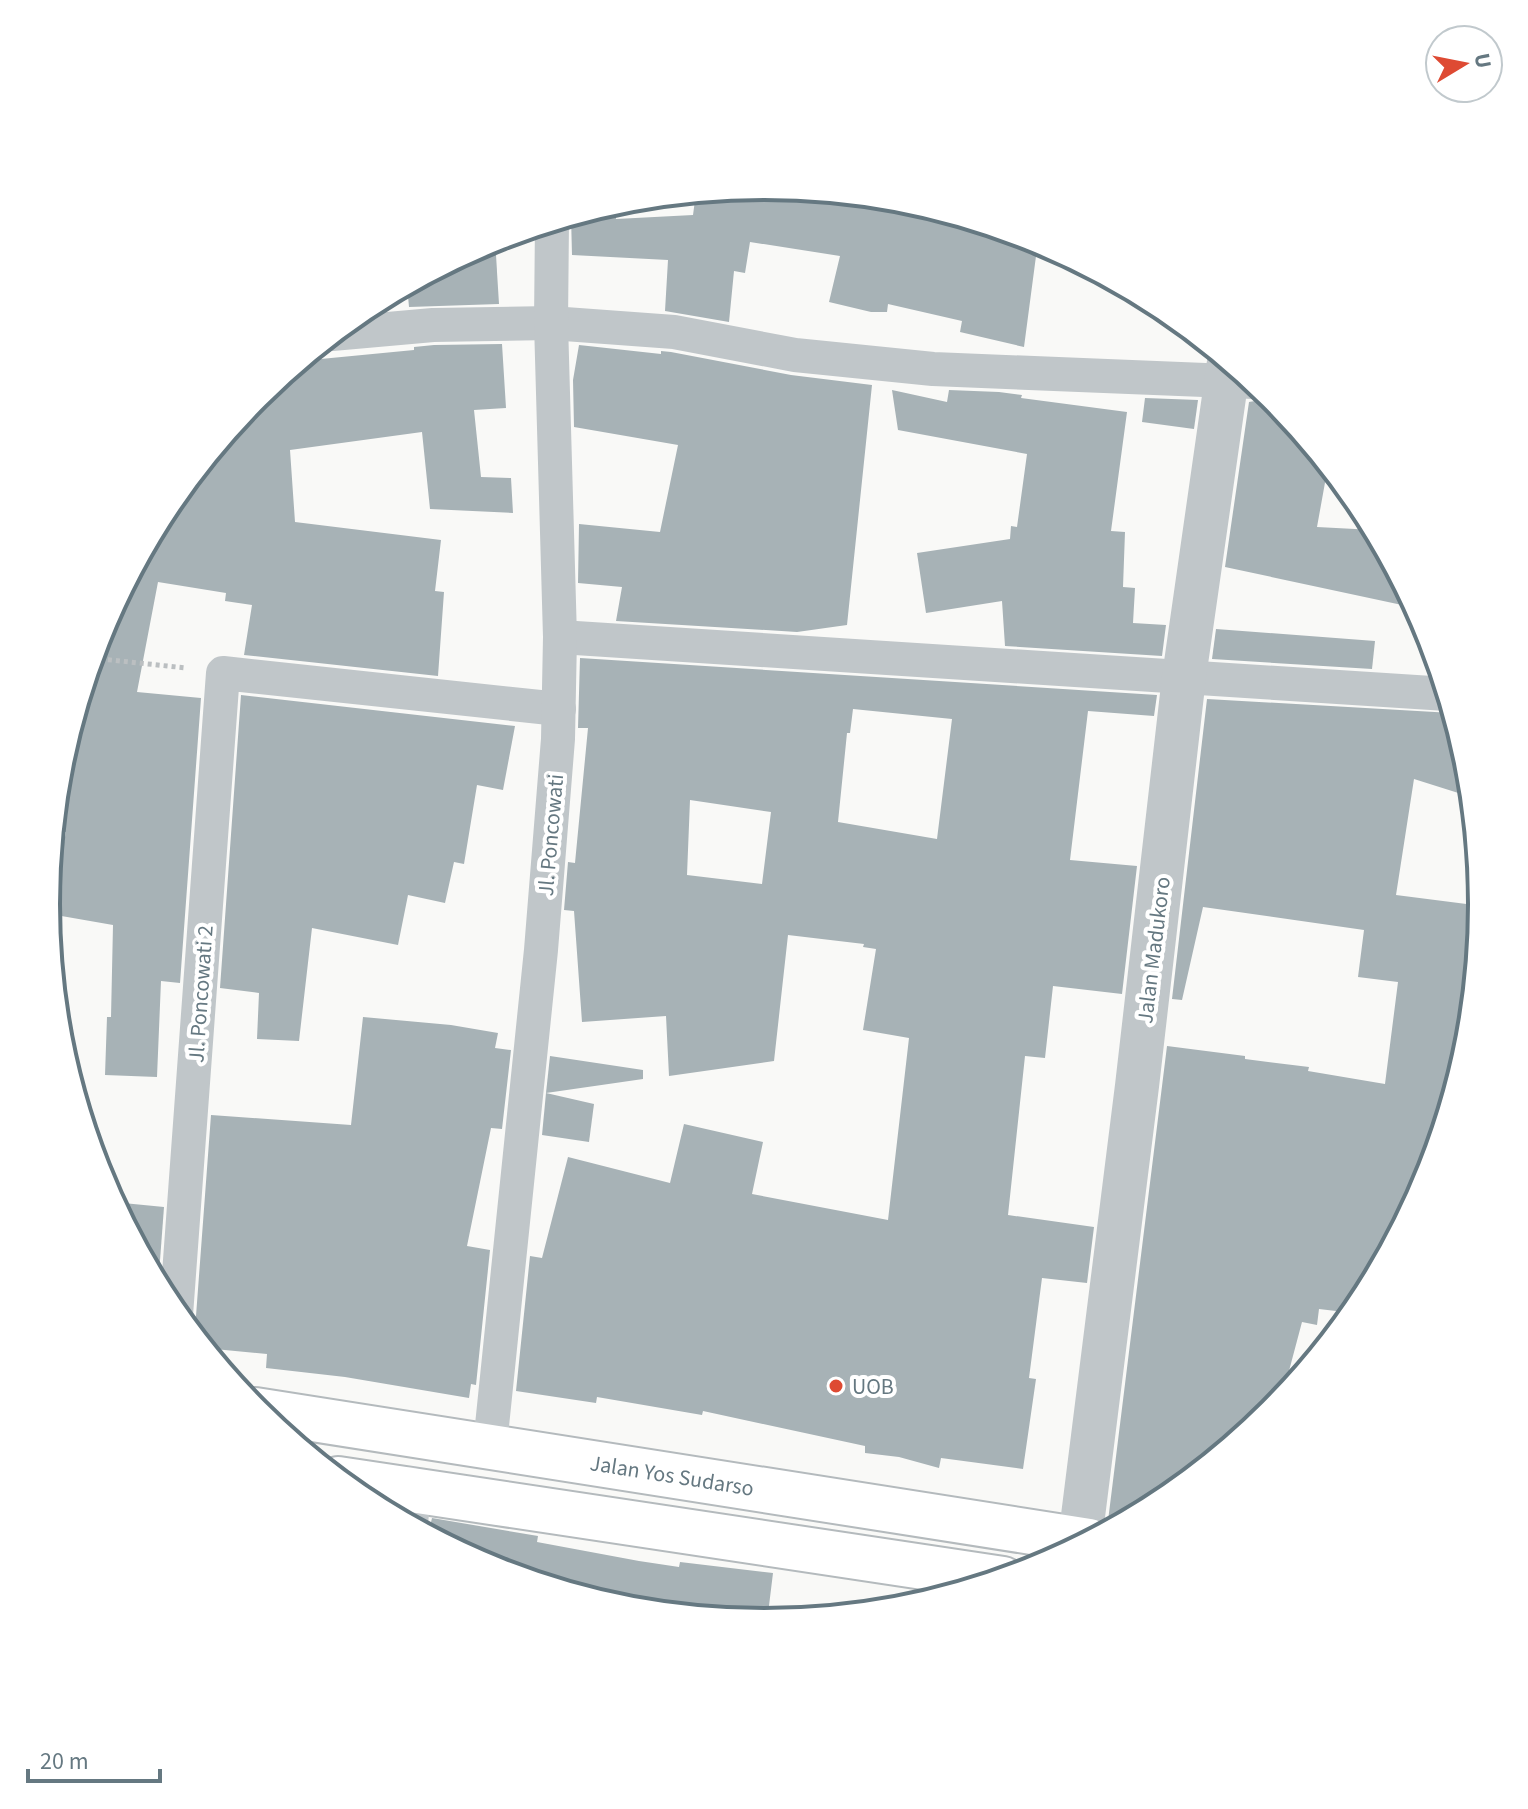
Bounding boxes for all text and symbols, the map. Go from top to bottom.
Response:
north arrow [1424,24,1504,104]
text: U [1466,51,1500,71]
street label: Jl. Poncowati [530,773,572,898]
street label: Jalan Madukoro [1129,875,1179,1025]
street label: Jl. Poncowati 2 [180,924,222,1064]
place label: UOB [852,1371,894,1403]
marker: UOB [827,1377,845,1395]
street label: Jalan Yos Sudarso [588,1447,756,1505]
scale bar [28,1733,160,1783]
text: 20 m [40,1744,89,1779]

